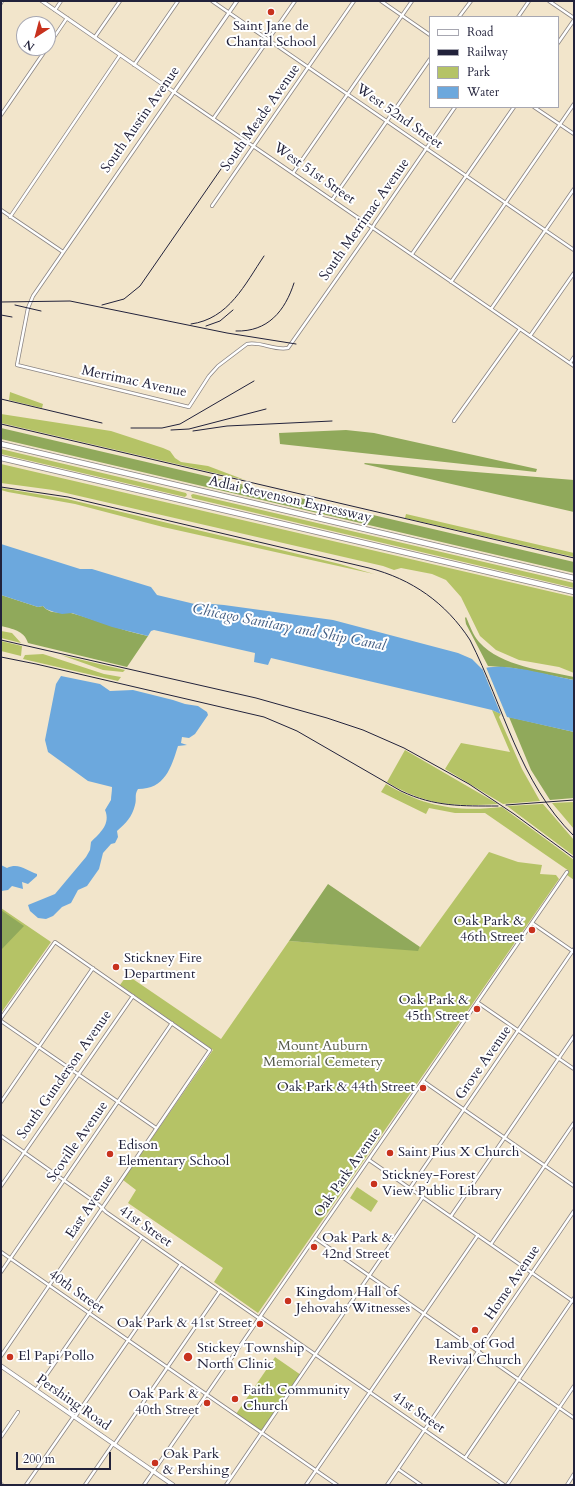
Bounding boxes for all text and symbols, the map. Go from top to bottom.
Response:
marker: Saint Jane de Chantal School [266,7,276,17]
north arrow [16,16,56,56]
legend [429,16,559,108]
place label: Saint Jane de Chantal School [226,19,316,52]
text: Road [467,24,493,40]
text: N [21,36,38,54]
text: Railway [467,44,508,60]
street label: South Meade Avenue [218,61,304,175]
street label: South Austin Avenue [98,64,184,176]
text: Park [467,64,490,80]
street label: West 52nd Street [352,81,446,153]
text: Water [467,84,499,100]
street label: West 51st Street [270,140,358,208]
street label: South Merrimac Avenue [316,156,414,284]
street label: Merrimac Avenue [80,363,188,401]
street label: Adlai Stevenson Expressway [207,473,373,527]
water label: Chicago Sanitary and Ship Canal [191,600,387,656]
place label: Oak Park & 46th Street [454,914,524,946]
marker: Oak Park & 46th Street [527,925,537,935]
place label: Stickney Fire Department [124,951,202,984]
marker: Stickney Fire Department [111,962,121,972]
place label: Oak Park & 45th Street [399,993,469,1026]
marker: Oak Park & 45th Street [472,1004,482,1014]
street label: South Gunderson Avenue [14,1007,116,1143]
street label: Grove Avenue [452,1023,516,1103]
park label: Mount Auburn Memorial Cemetery [263,1039,383,1072]
place label: Oak Park & 44th Street [277,1080,415,1096]
marker: Oak Park & 44th Street [418,1083,428,1093]
street label: Scoville Avenue [44,1098,112,1186]
street label: Oak Park Avenue [311,1125,385,1221]
place label: Edison Elementary School [118,1138,229,1170]
place label: Saint Pius X Church [398,1145,520,1161]
marker: Saint Pius X Church [385,1148,395,1158]
marker: Edison Elementary School [105,1149,115,1159]
place label: Stickney-Forest View Public Library [382,1168,502,1200]
street label: East Avenue [63,1172,117,1242]
marker: Stickney-Forest View Public Library [369,1179,379,1189]
street label: 41st Street [115,1203,175,1251]
place label: Oak Park & 42nd Street [322,1231,392,1264]
marker: Oak Park & 42nd Street [309,1242,319,1252]
street label: Home Avenue [482,1242,544,1324]
street label: 40th Street [45,1267,107,1317]
place label: Kingdom Hall of Jehovahs Witnesses [296,1285,410,1318]
marker: Kingdom Hall of Jehovahs Witnesses [283,1296,293,1306]
place label: Oak Park & 41st Street [117,1316,252,1332]
marker: Oak Park & 41st Street [255,1319,265,1329]
marker: Lamb of God Revival Church [470,1325,480,1335]
place label: Lamb of God Revival Church [429,1337,521,1370]
place label: Stickey Township North Clinic [197,1341,305,1374]
place label: El Papi Pollo [18,1349,94,1365]
marker: Stickey Township North Clinic [182,1351,194,1363]
marker: El Papi Pollo [5,1352,15,1362]
street label: Pershing Road [33,1371,113,1435]
place label: Faith Community Church [243,1383,350,1416]
place label: Oak Park & 40th Street [129,1387,199,1420]
street label: 41st Street [388,1389,448,1437]
marker: Faith Community Church [230,1394,240,1404]
marker: Oak Park & 40th Street [202,1398,212,1408]
scale bar [18,1444,113,1470]
place label: Oak Park & Pershing [163,1447,229,1480]
text: 200 m [23,1451,55,1467]
marker: Oak Park & Pershing [150,1458,160,1468]

